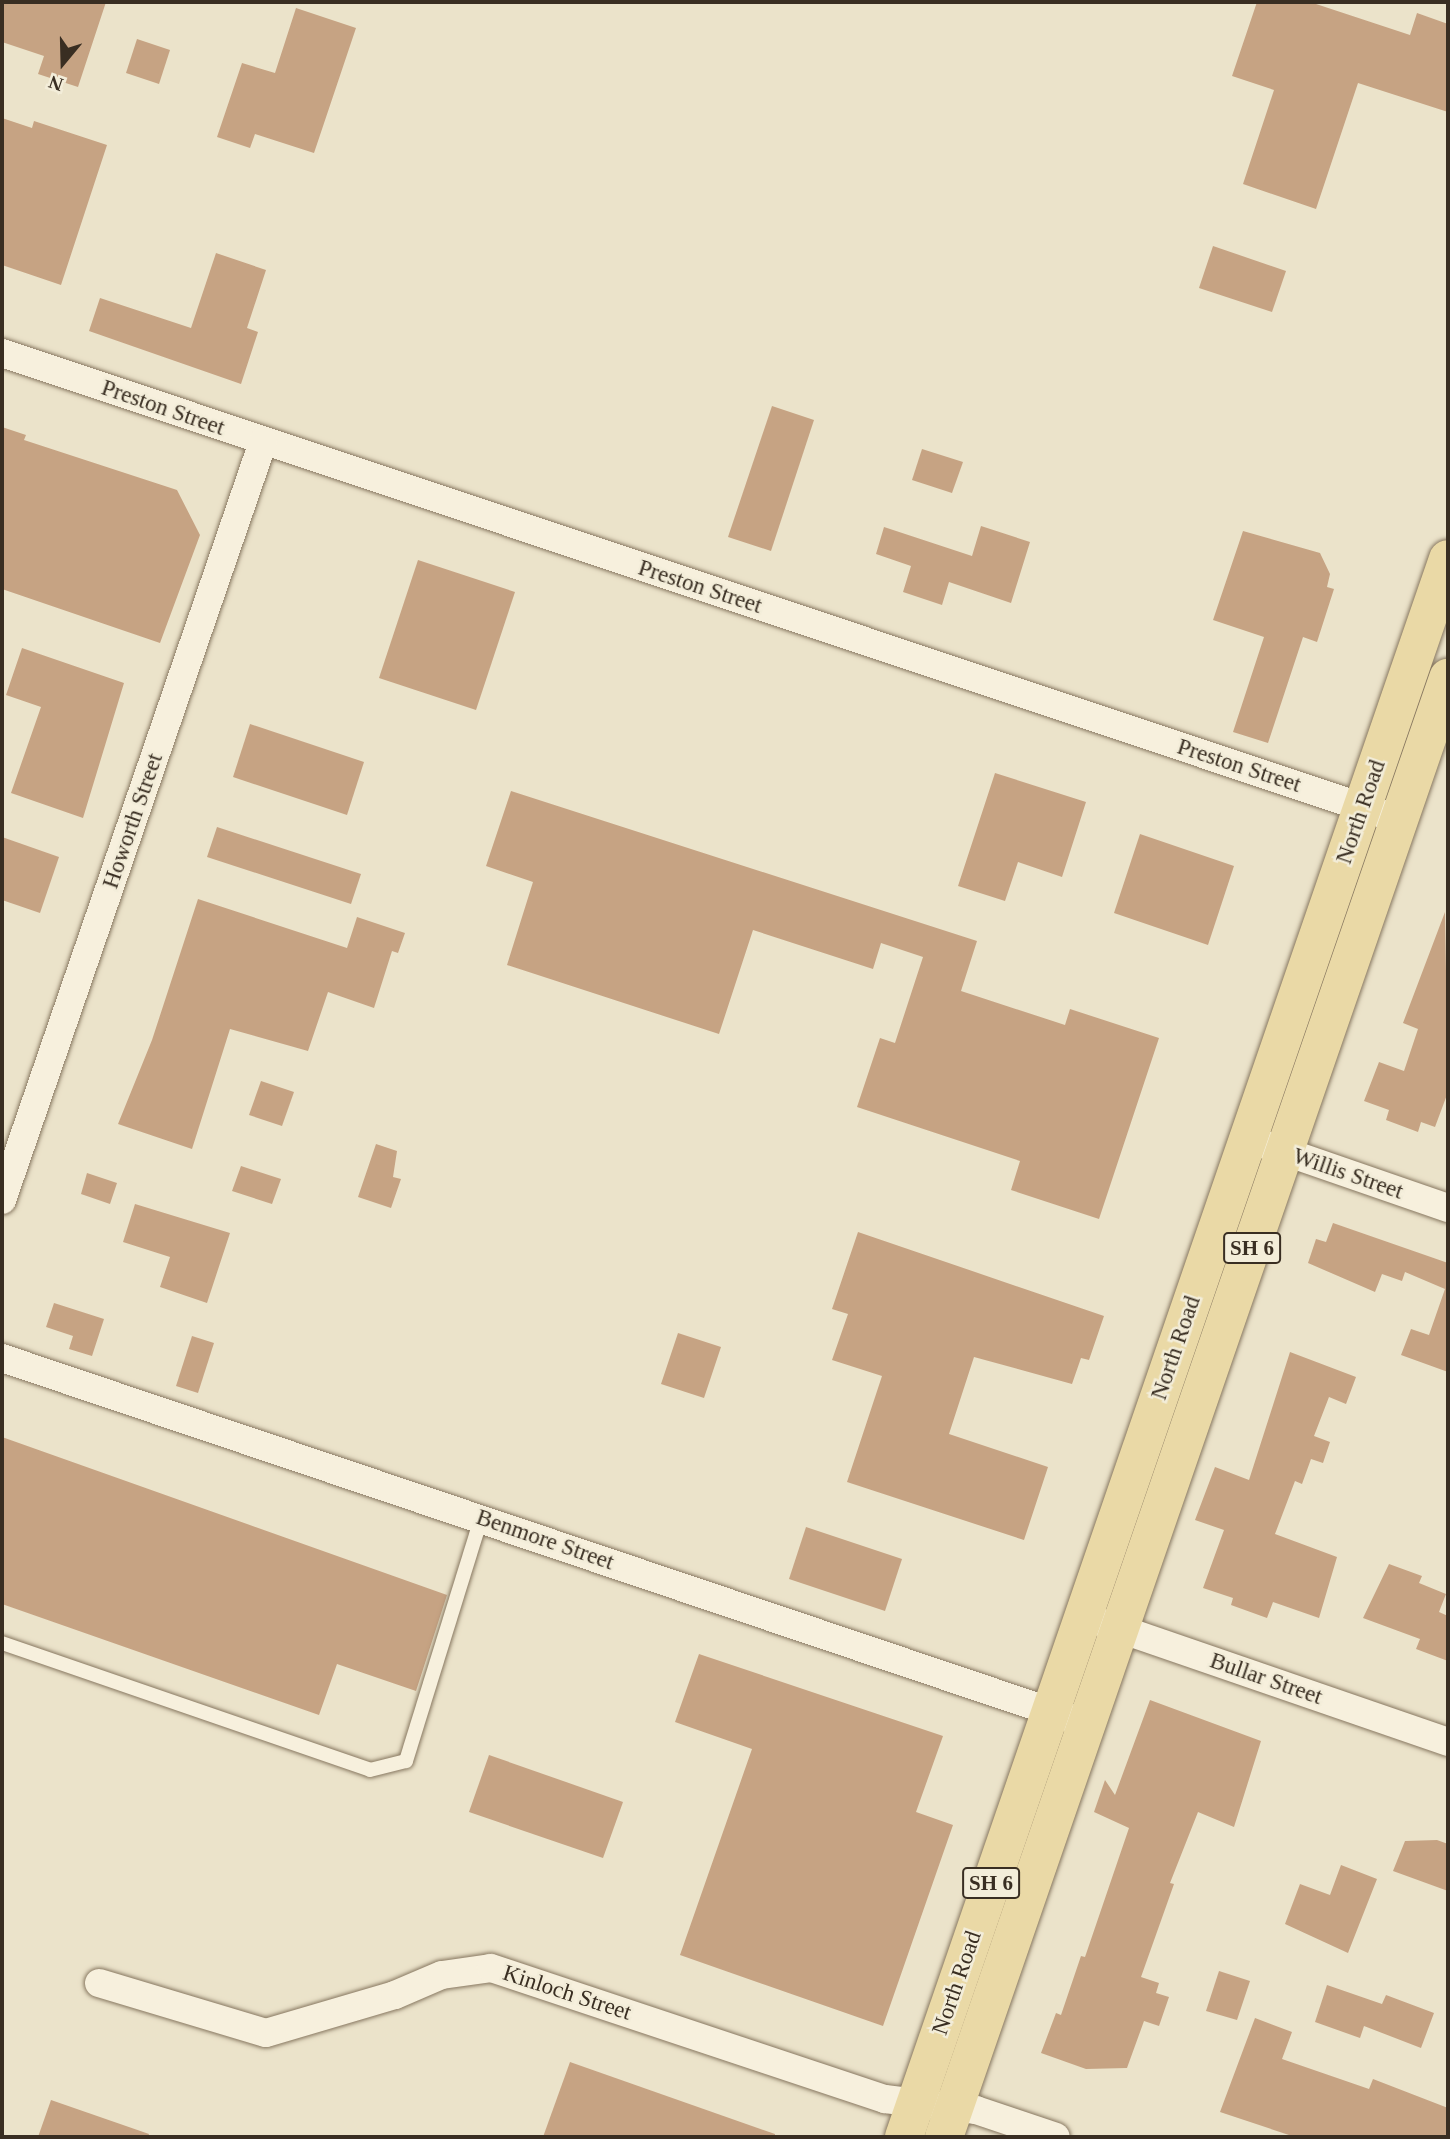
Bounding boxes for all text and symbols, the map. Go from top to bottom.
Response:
north arrow [28,28,98,98]
text: N [46,71,66,95]
street label: Preston Street [98,374,228,442]
street label: Preston Street [635,554,765,620]
street label: Preston Street [1174,733,1304,799]
street label: Howorth Street [97,750,169,892]
street label: North Road [1330,756,1392,868]
street label: Willis Street [1289,1142,1407,1206]
road number: SH 6 [1222,1230,1282,1266]
street label: North Road [1145,1292,1207,1404]
street label: Benmore Street [473,1504,617,1576]
street label: Bullar Street [1206,1647,1326,1711]
road number: SH 6 [961,1866,1021,1900]
street label: North Road [926,1927,988,2039]
street label: Kinloch Street [499,1959,635,2027]

